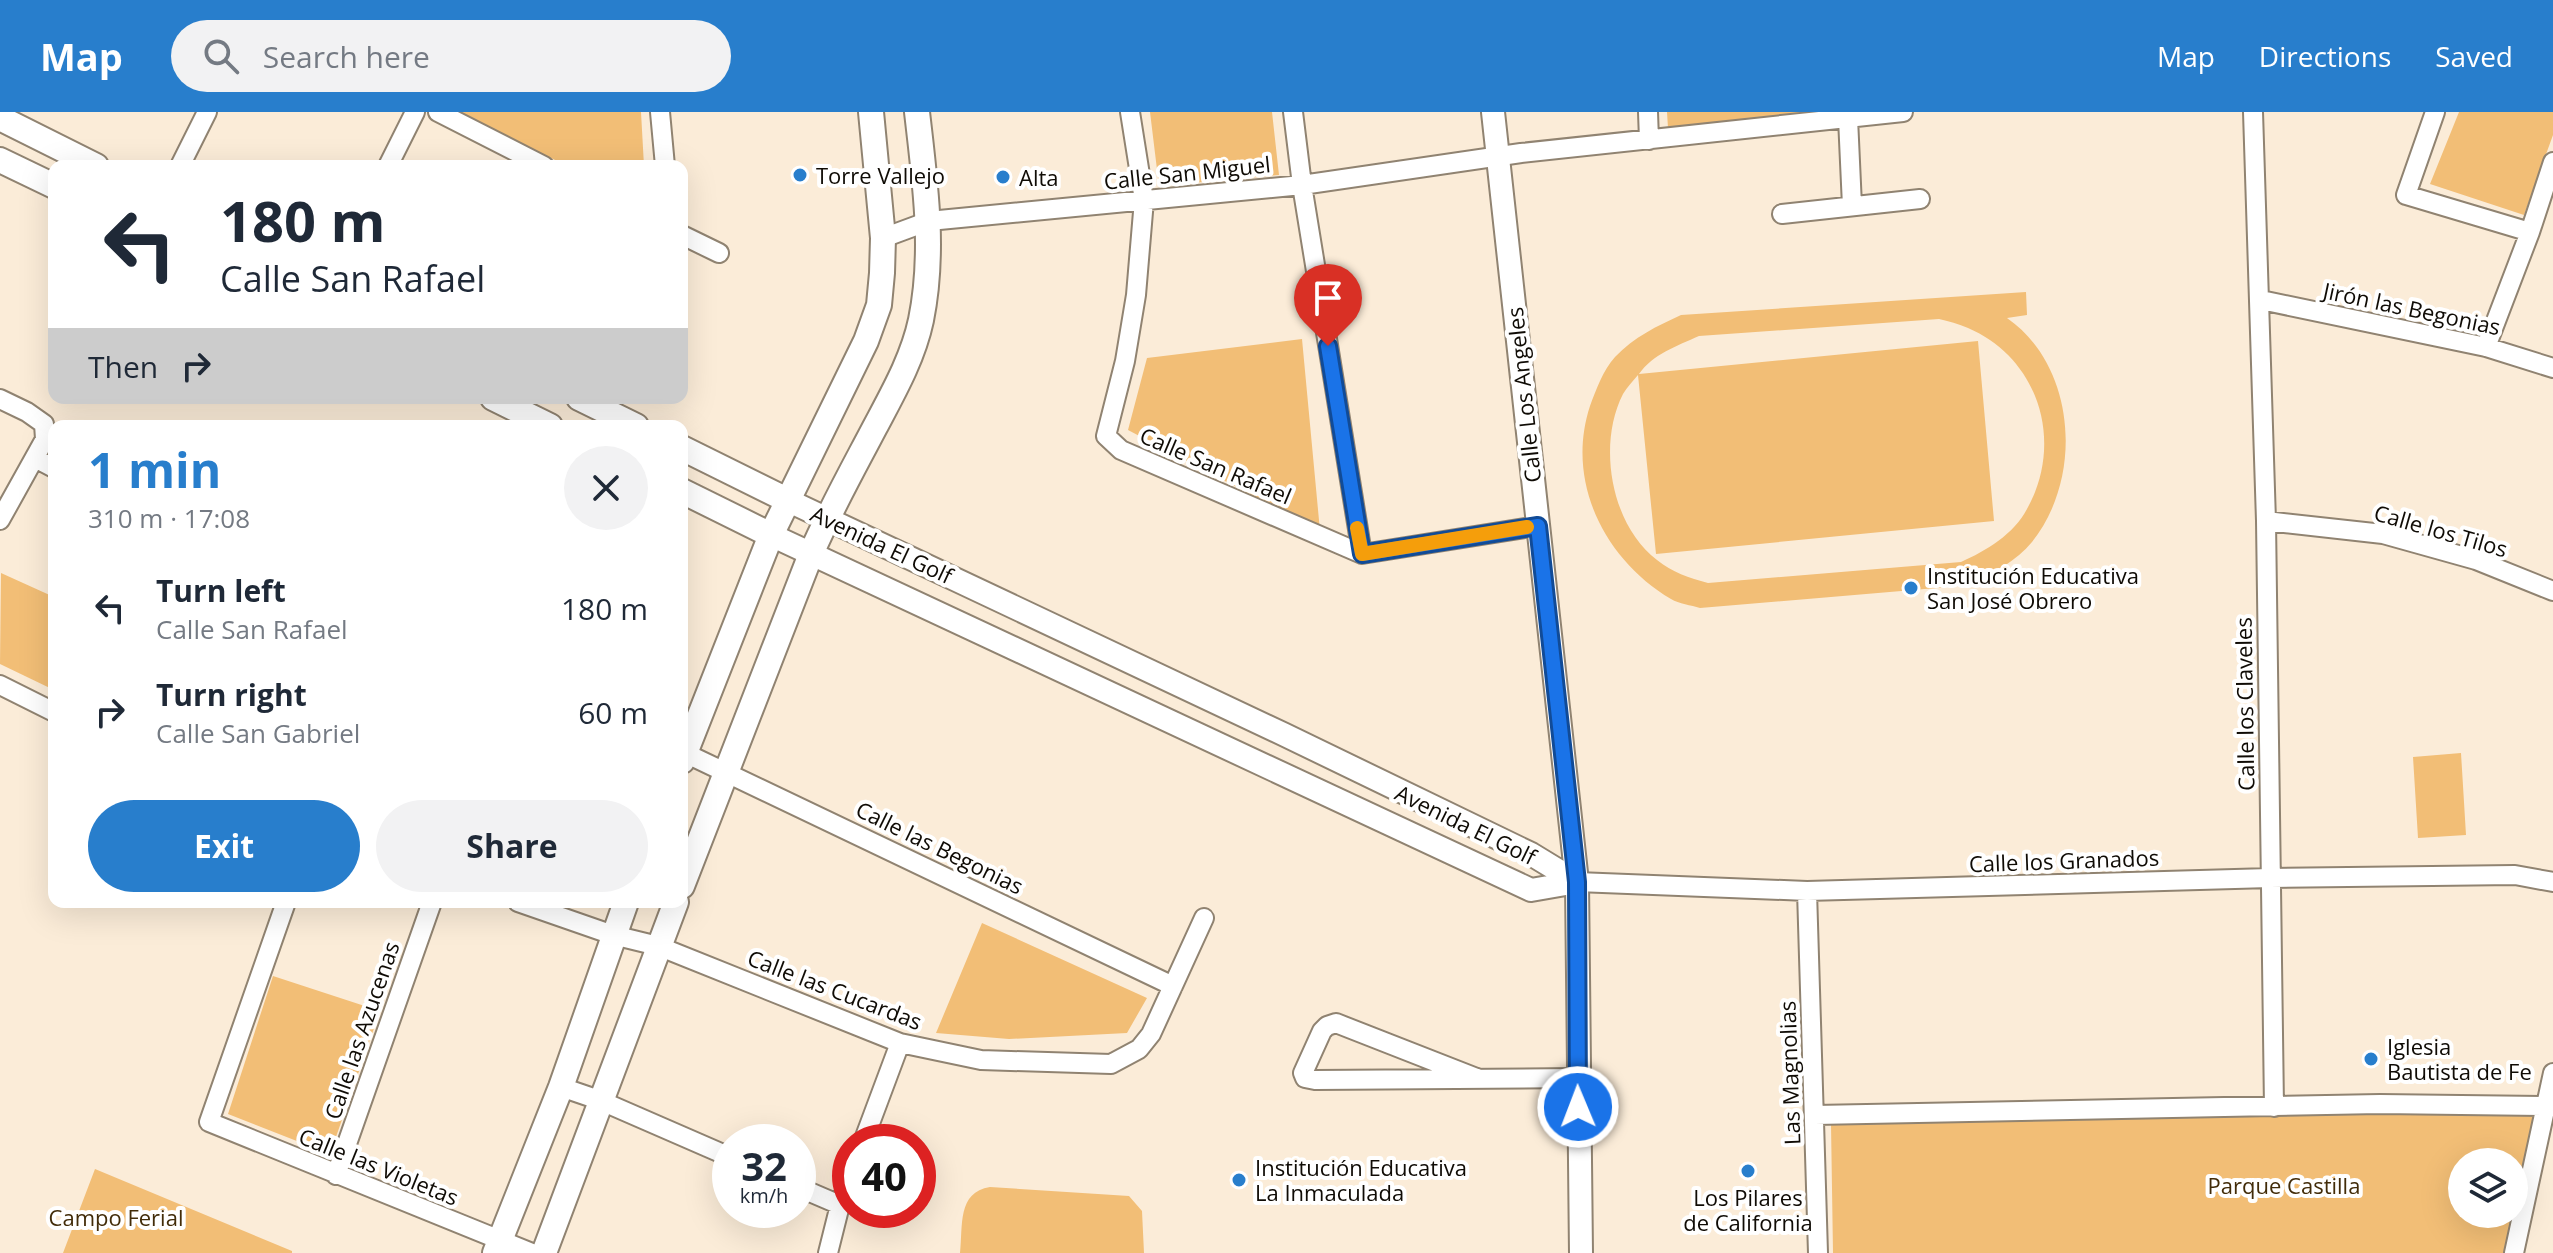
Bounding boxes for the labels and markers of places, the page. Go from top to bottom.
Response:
place label: Torre Vallejo [816,160,945,190]
place label: Alta [1019,162,1059,192]
marker: Torre Vallejo [791,166,809,184]
marker: Alta [994,168,1012,186]
pin [1294,264,1362,346]
place label: Institución Educativa San José Obrero [1927,560,2139,615]
marker: Institución Educativa San José Obrero [1902,579,1920,597]
place label: Iglesia Bautista de Fe [2387,1031,2532,1086]
marker: Iglesia Bautista de Fe [2362,1050,2380,1068]
place label: Institución Educativa La Inmaculada [1255,1152,1467,1207]
marker: Los Pilares de California [1739,1162,1757,1180]
marker: Institución Educativa La Inmaculada [1230,1171,1248,1189]
place label: Los Pilares de California [1683,1182,1813,1237]

